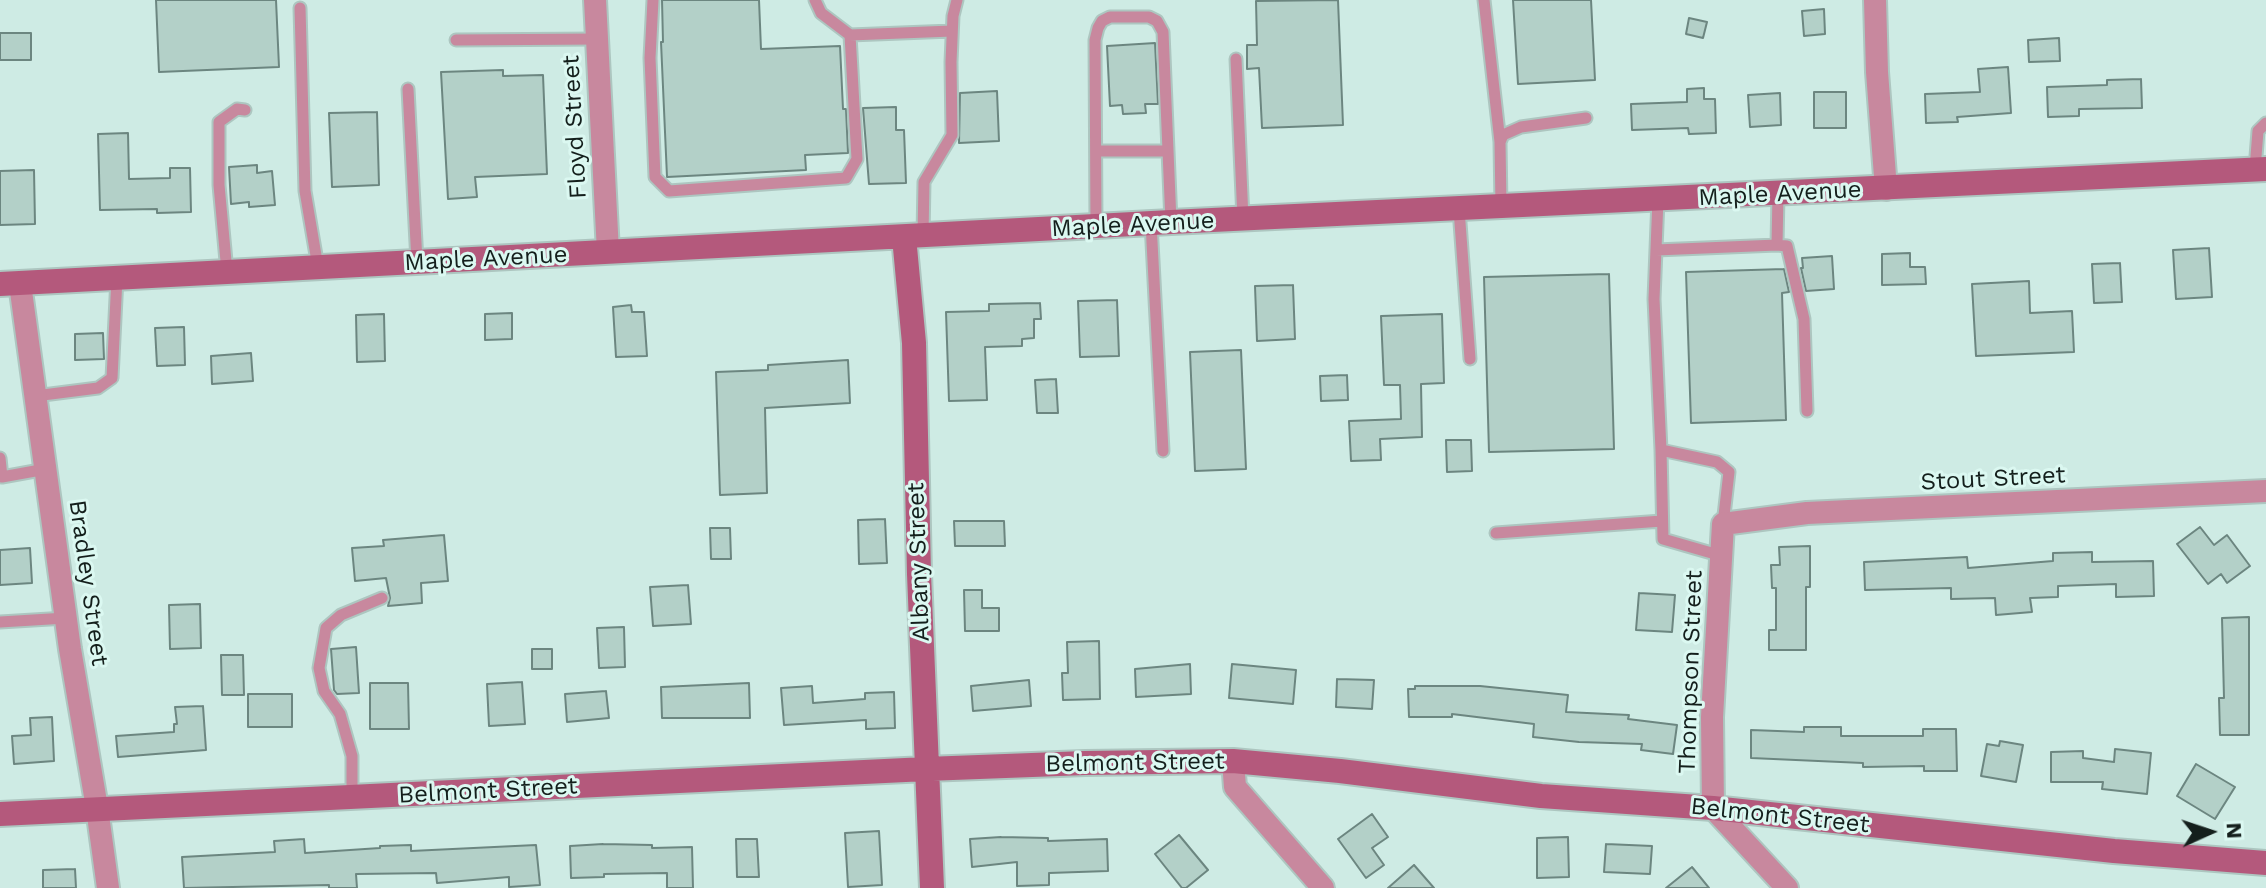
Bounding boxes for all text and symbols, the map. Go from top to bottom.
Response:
street label: Floyd Street [557,54,593,200]
street label: Maple Avenue [1698,175,1862,213]
street label: Maple Avenue [1051,206,1215,244]
street label: Maple Avenue [404,240,568,278]
street label: Stout Street [1920,461,2066,497]
street label: Albany Street [902,482,936,642]
street label: Bradley Street [62,498,114,668]
street label: Thompson Street [1673,570,1709,774]
street label: Belmont Street [1045,747,1225,779]
street label: Belmont Street [398,772,578,810]
street label: Belmont Street [1689,792,1871,840]
north arrow [2170,792,2250,872]
text: N [2222,822,2247,840]

